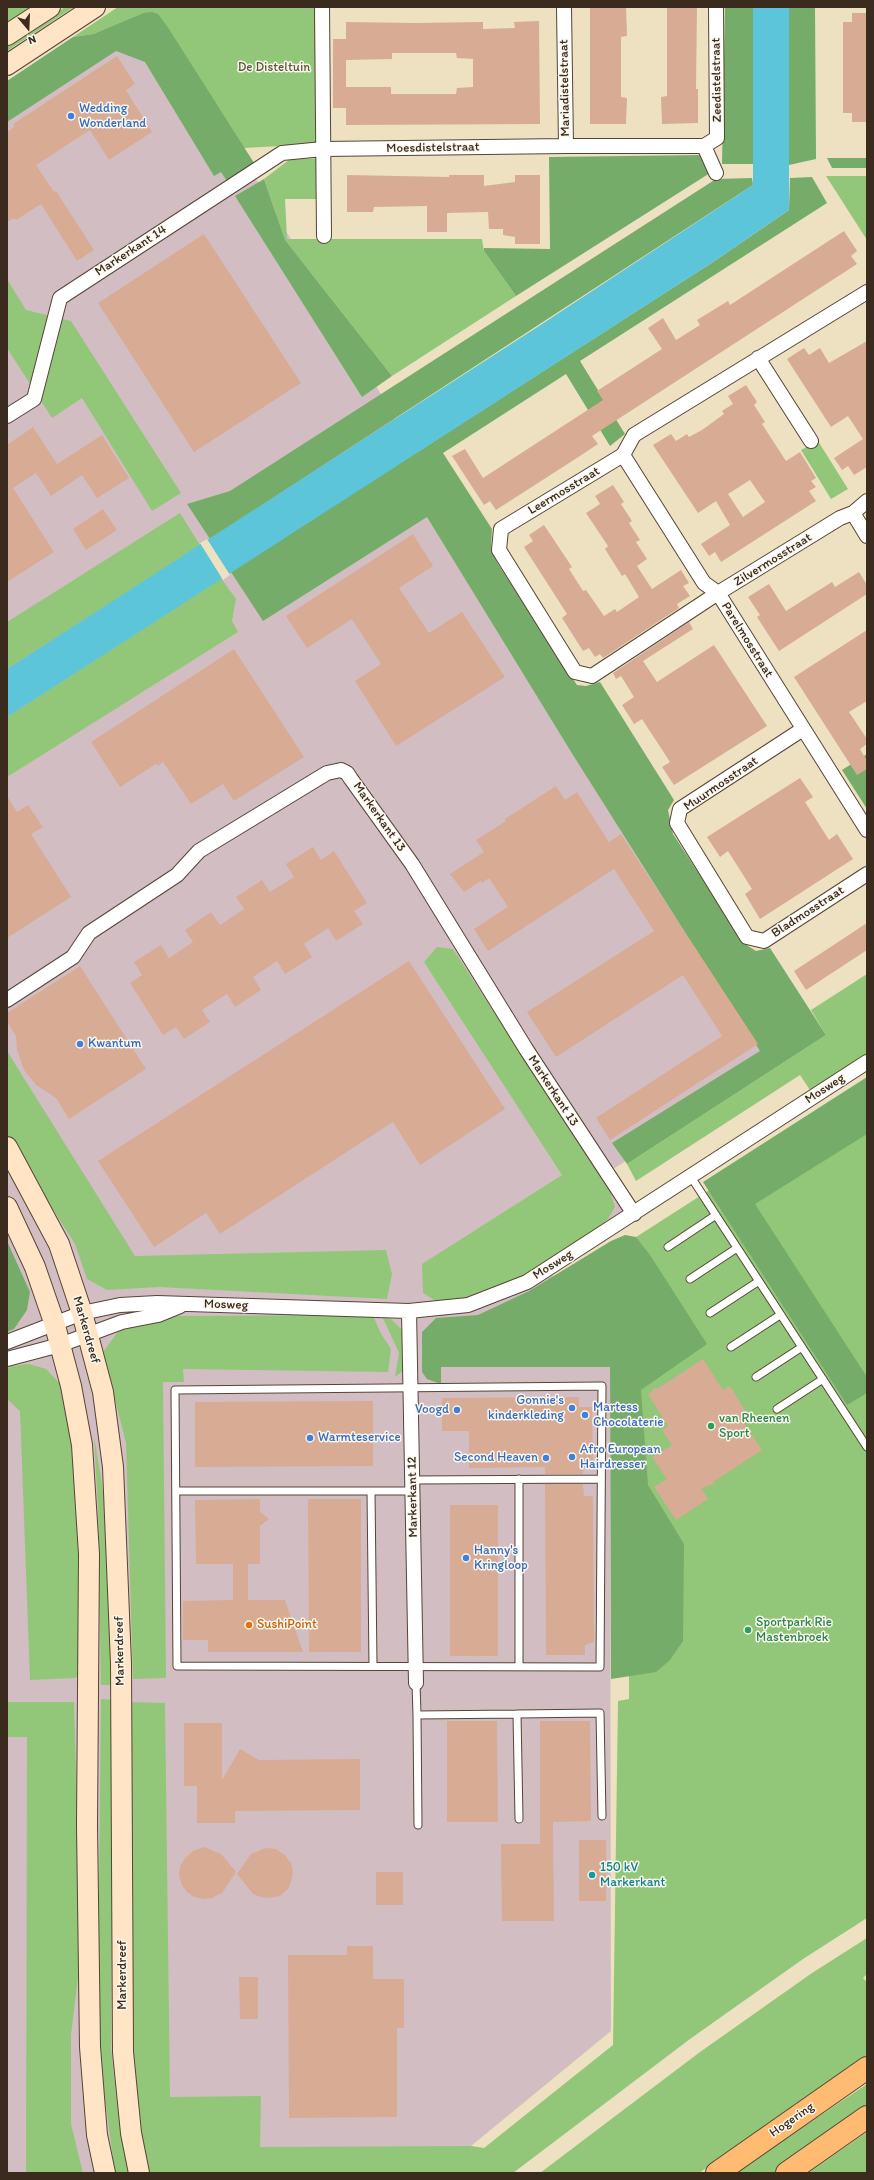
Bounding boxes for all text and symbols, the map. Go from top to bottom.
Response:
north arrow [8,8,48,48]
text: N [26,32,38,47]
street label: Zeedistelstraat [708,38,726,122]
street label: Mariadistelstraat [556,39,574,137]
park label: De Disteltuin [238,60,310,76]
place label: Wedding Wonderland [79,101,146,132]
marker: Wedding Wonderland [66,111,76,121]
street label: Moesdistelstraat [386,139,480,157]
street label: Markerkant 14 [92,222,170,280]
street label: Leermosstraat [525,463,603,519]
street label: Zilvermosstraat [731,530,815,590]
street label: Parelmosstraat [718,599,776,681]
street label: Muurmosstraat [681,753,761,815]
street label: Markerkant 13 [349,779,409,855]
street label: Bladmosstraat [769,883,847,941]
place label: Kwantum [88,1036,142,1052]
marker: Kwantum [75,1039,85,1049]
street label: Markerkant 13 [524,1053,582,1129]
street label: Mosweg [802,1070,848,1108]
street label: Mosweg [530,1247,576,1283]
street label: Markerdreef [69,1294,103,1366]
street label: Mosweg [204,1296,248,1314]
place label: Gonnie's kinderkleding [488,1393,564,1424]
place label: Martess Chocolaterie [593,1400,664,1431]
place label: Voogd [415,1402,449,1418]
marker: Gonnie's kinderkleding [567,1403,577,1413]
marker: Voogd [452,1405,462,1415]
marker: Martess Chocolaterie [580,1410,590,1420]
place label: van Rheenen Sport [719,1411,789,1442]
marker: van Rheenen Sport [706,1421,716,1431]
place label: Warmteservice [318,1430,401,1446]
marker: Warmteservice [305,1433,315,1443]
place label: Afro European Hairdresser [580,1442,661,1473]
place label: Second Heaven [454,1450,538,1466]
marker: Afro European Hairdresser [567,1452,577,1462]
marker: Second Heaven [541,1453,551,1463]
street label: Markerkant 12 [404,1456,422,1538]
place label: Hanny's Kringloop [474,1543,528,1574]
marker: Hanny's Kringloop [461,1553,471,1563]
place label: Sportpark Rie Mastenbroek [756,1615,832,1646]
street label: Markerdreef [112,1616,128,1686]
place label: SushiPoint [257,1617,317,1633]
marker: SushiPoint [244,1620,254,1630]
marker: Sportpark Rie Mastenbroek [743,1625,753,1635]
place label: 150 kV Markerkant [600,1860,665,1891]
marker: 150 kV Markerkant [587,1870,597,1880]
street label: Markerdreef [115,1940,131,2010]
street label: Hogering [767,2099,817,2141]

